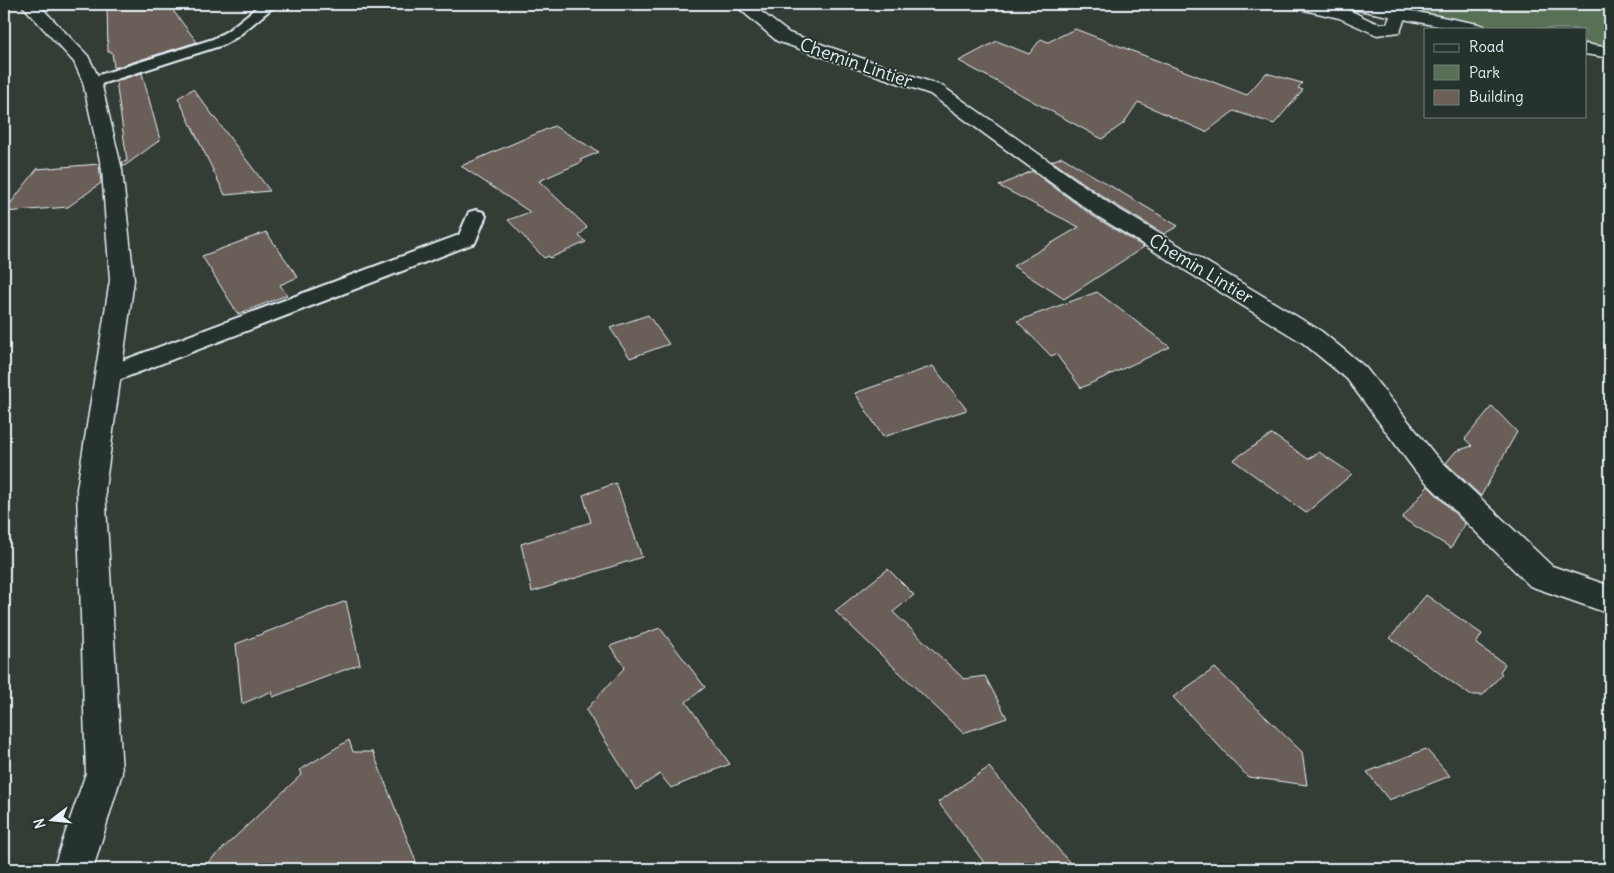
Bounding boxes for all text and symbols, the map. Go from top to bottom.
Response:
legend [1424,28,1586,118]
street label: Chemin Lintier [797,32,916,93]
text: Road [1469,37,1504,56]
text: Park [1469,63,1500,82]
text: Building [1469,87,1524,106]
street label: Chemin Lintier [1145,228,1258,309]
north arrow [28,796,78,846]
text: N [30,816,49,831]

